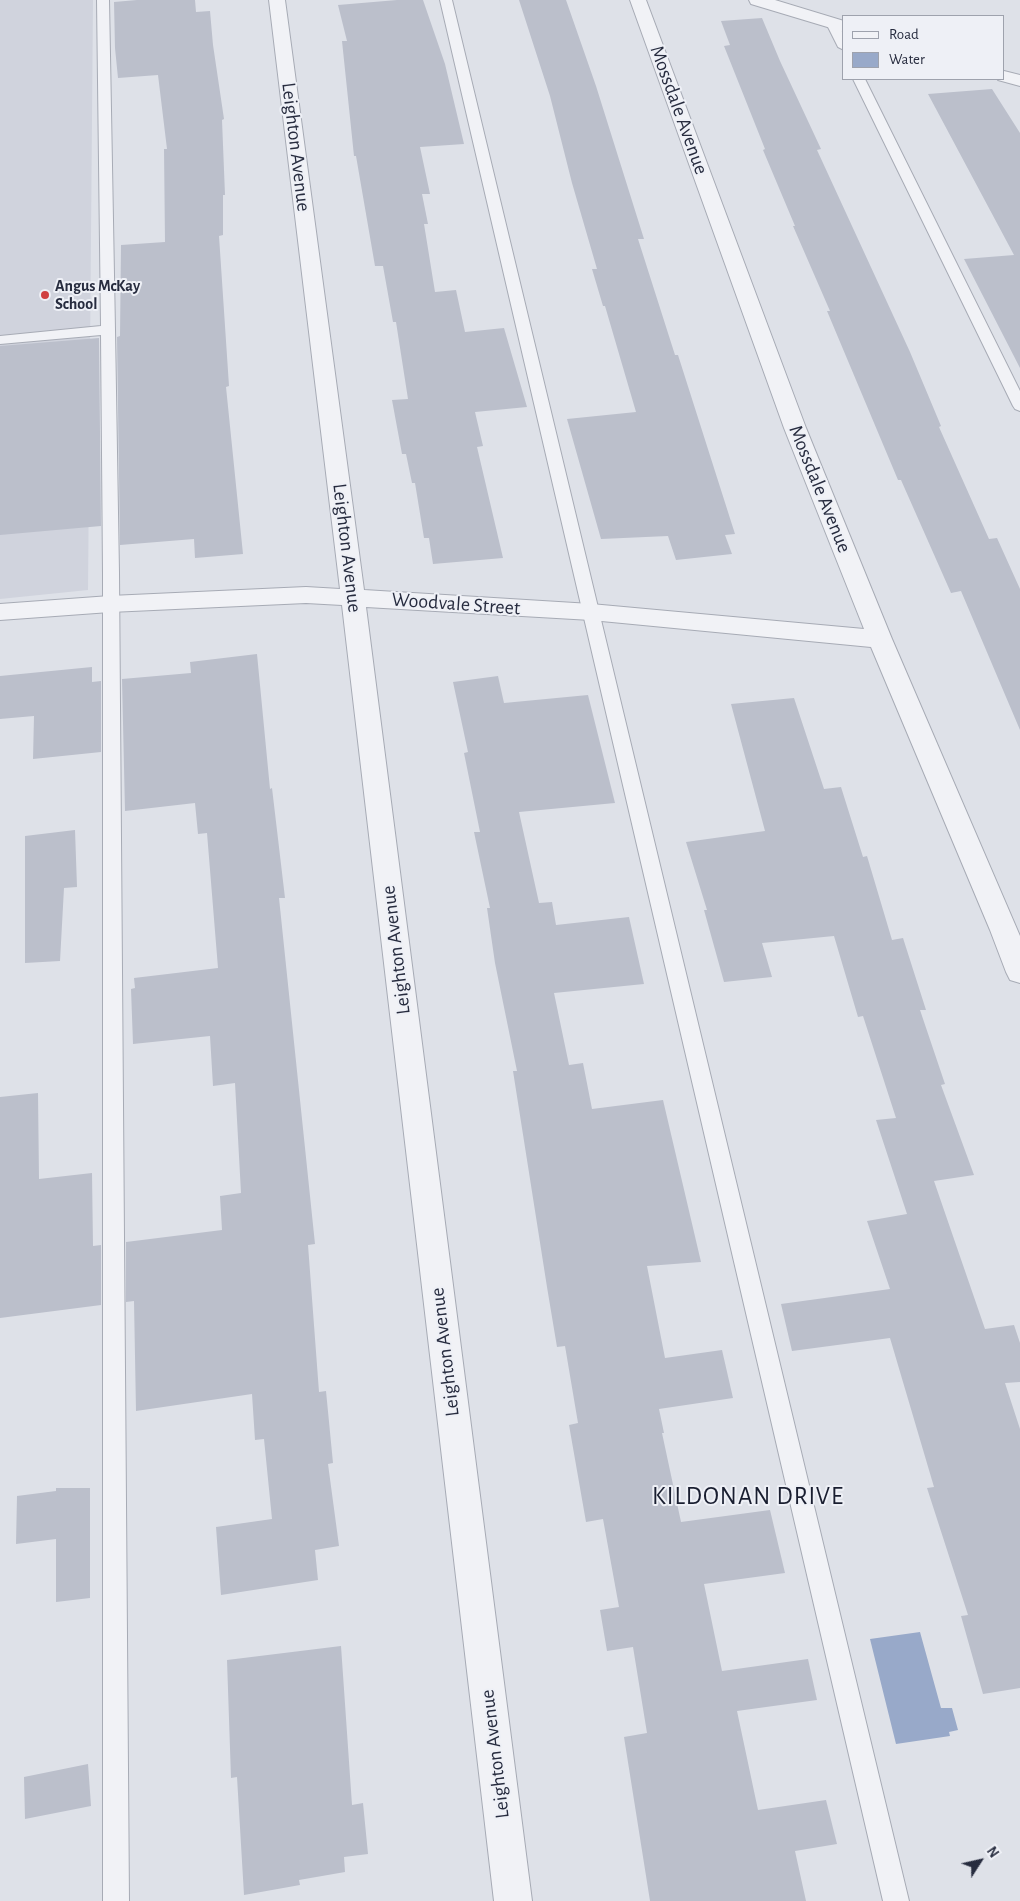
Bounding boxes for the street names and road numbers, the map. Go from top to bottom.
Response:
street label: Mossdale Avenue [645,42,713,178]
street label: Leighton Avenue [276,81,316,213]
street label: Mossdale Avenue [784,422,856,556]
street label: Leighton Avenue [327,482,367,614]
street label: Woodvale Street [391,588,521,620]
street label: Leighton Avenue [376,884,416,1016]
street label: Leighton Avenue [425,1286,465,1418]
street label: Leighton Avenue [475,1688,515,1820]

